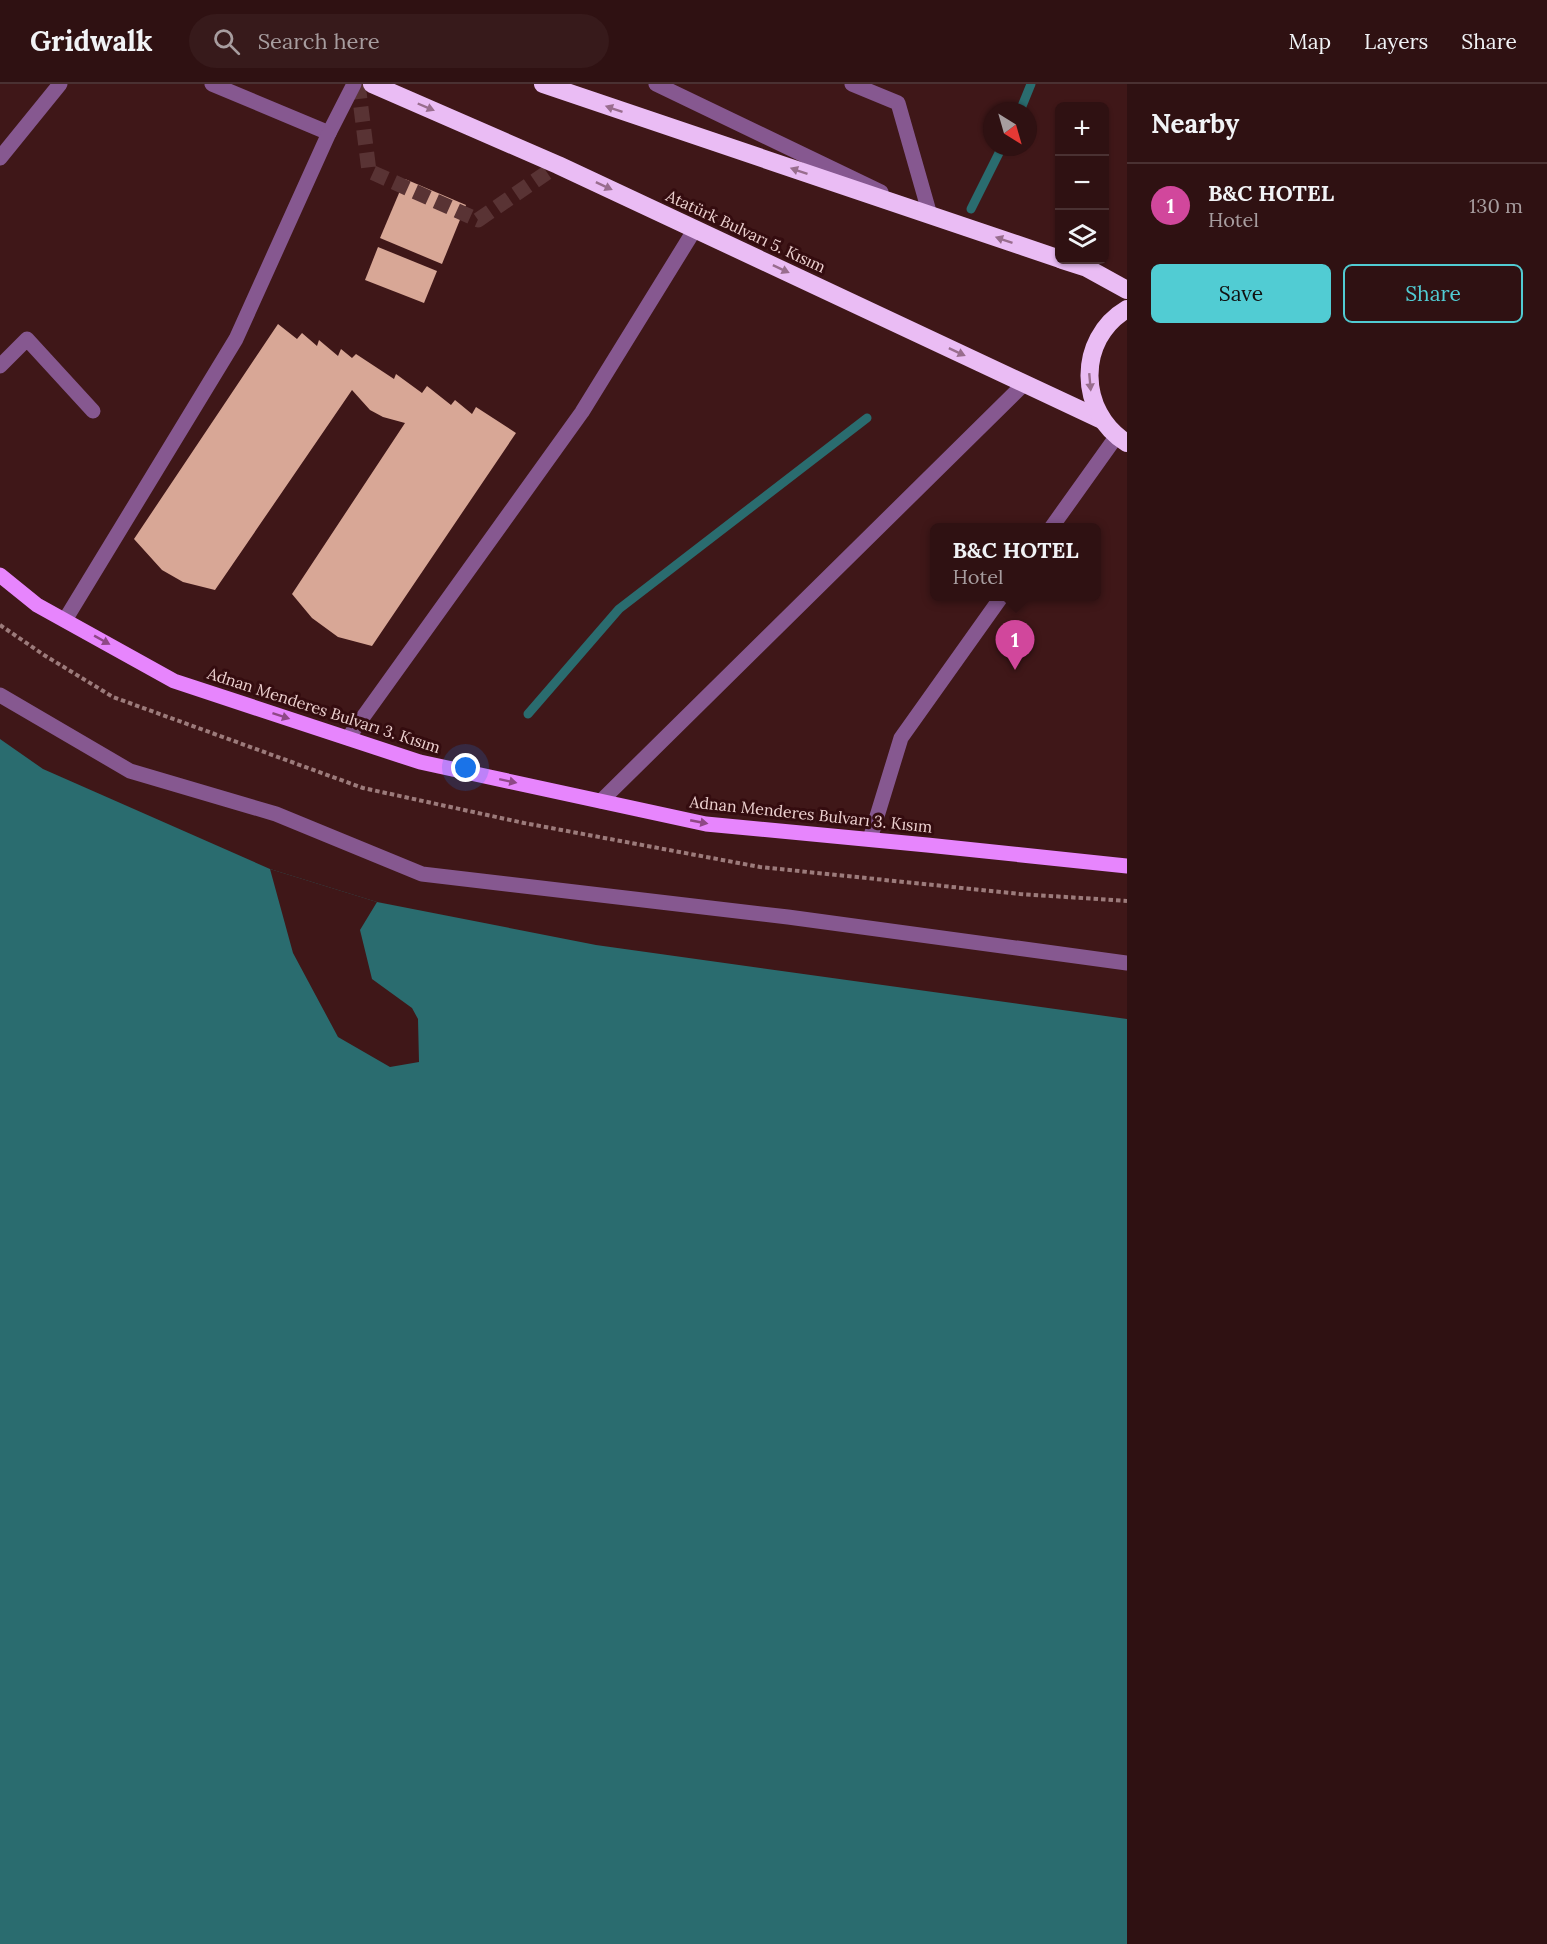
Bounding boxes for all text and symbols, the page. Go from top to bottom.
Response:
search box [189,14,609,68]
text: Gridwalk [30,23,153,59]
icon: search [210,25,243,58]
text: Search here [258,27,380,55]
text: Map [1288,28,1331,55]
text: Layers [1364,28,1428,55]
text: Share [1461,28,1517,55]
one-way arrow [417,102,435,112]
north arrow [983,102,1037,156]
map controls [1055,102,1109,264]
button: + [1055,102,1109,156]
one-way arrow [605,104,623,113]
text: Nearby [1151,107,1239,140]
button: − [1055,156,1109,210]
one-way arrow [790,166,808,176]
text: B&C HOTEL [1208,179,1334,207]
one-way arrow [595,182,613,192]
street label: Atatürk Bulvarı 5. Kısım [662,185,829,277]
text: 1 [1166,193,1175,218]
text: 130 m [1469,193,1523,218]
text: Hotel [1208,207,1259,232]
button: layers [1055,210,1109,264]
one-way arrow [995,235,1013,244]
one-way arrow [772,264,789,273]
button: Save [1151,264,1331,323]
button: Share [1343,264,1523,323]
one-way arrow [949,347,966,356]
one-way arrow [1085,372,1095,391]
popup [930,523,1101,601]
text: B&C HOTEL [953,536,1078,564]
text: Hotel [953,564,1003,589]
pin: 1 [996,620,1034,670]
one-way arrow [94,635,111,645]
street label: Adnan Menderes Bulvarı 3. Kısım [204,662,443,757]
one-way arrow [272,711,290,721]
your location [451,753,480,782]
one-way arrow [499,777,518,786]
street label: Adnan Menderes Bulvarı 3. Kısım [688,791,933,837]
one-way arrow [690,818,709,827]

